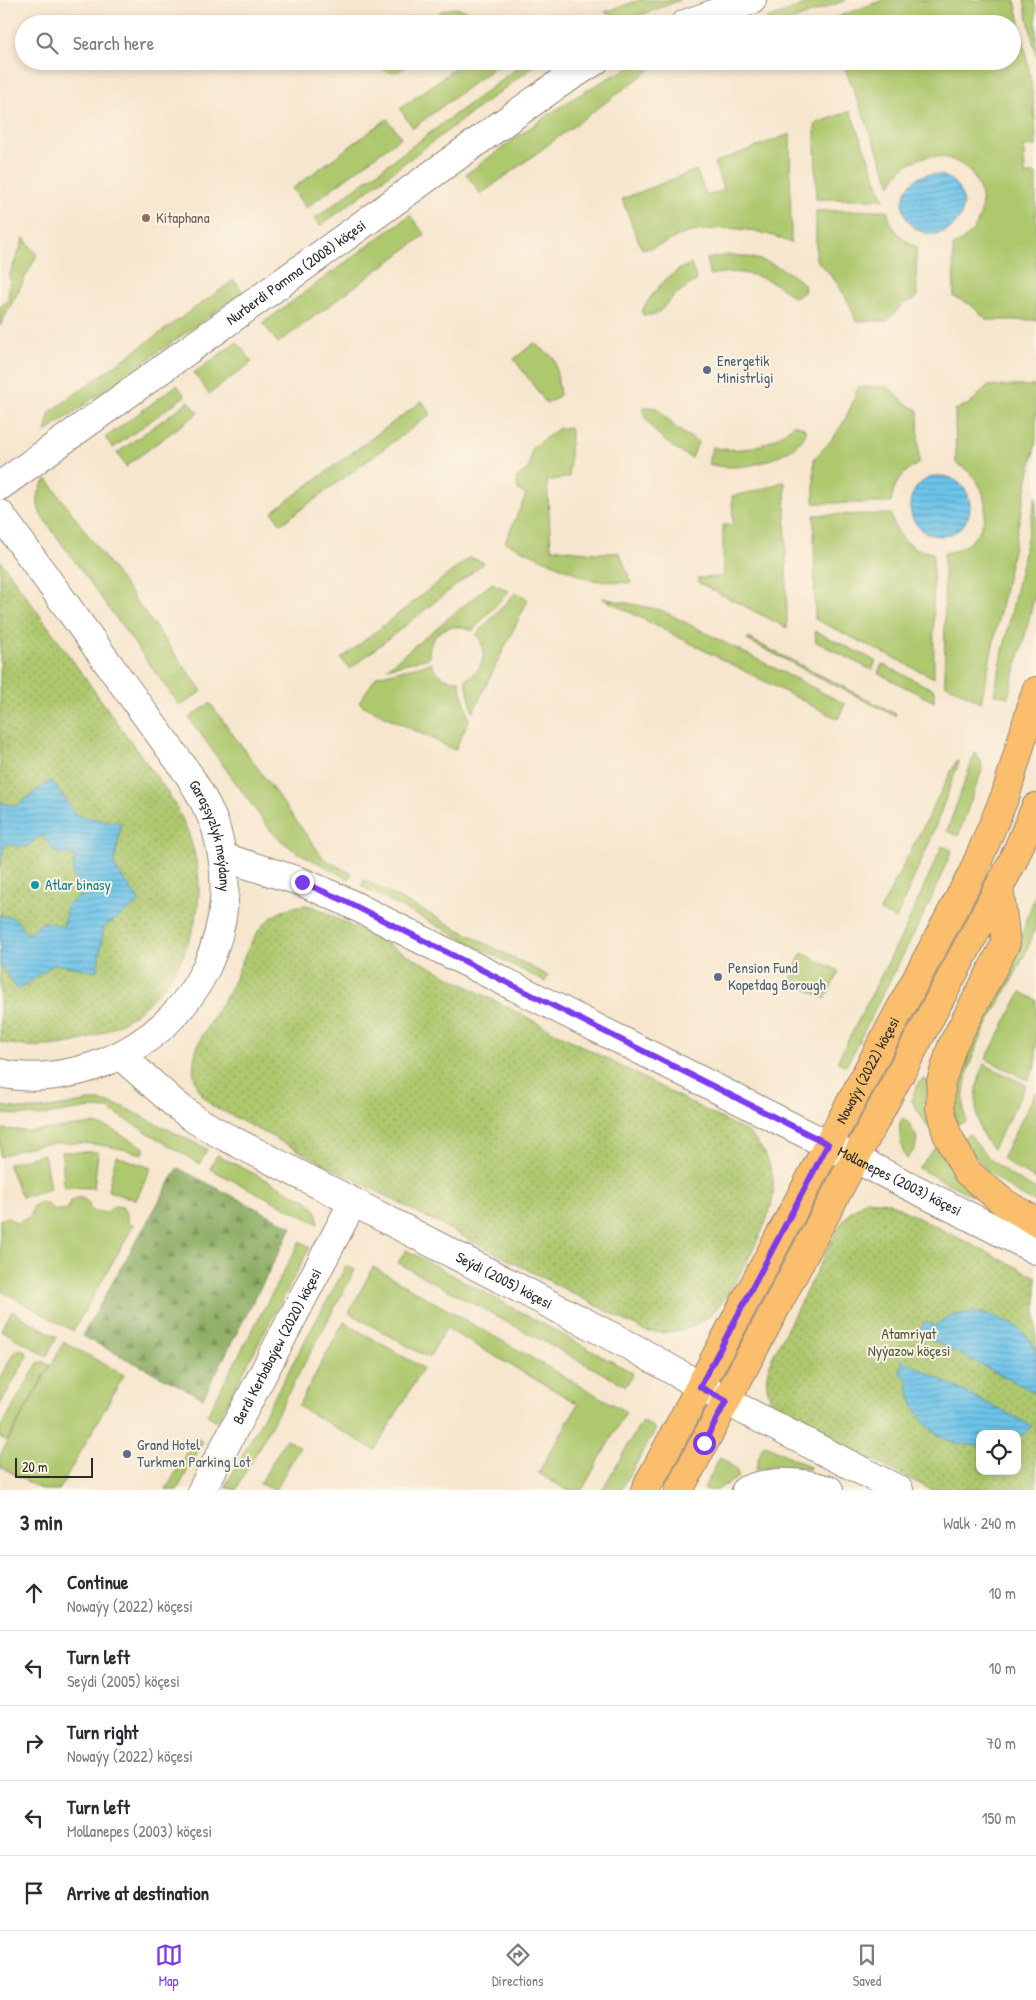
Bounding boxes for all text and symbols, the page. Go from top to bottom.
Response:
search box [15,15,1021,70]
icon: search [33,29,61,57]
text: Search here [73,30,154,56]
place label: Kitaphana [156,207,210,228]
marker: Kitaphana [140,212,152,224]
street label: Nurberdi Pomma (2008) köçesi [222,215,370,330]
place label: Energetik Ministrligi [717,350,774,388]
marker: Energetik Ministrligi [701,364,713,376]
street label: Garaşsyzlyk meýdany [184,776,236,892]
route end [291,871,314,894]
place label: Atlar binasy [45,874,111,895]
marker: Atlar binasy [29,879,41,891]
place label: Pension Fund Kopetdag Borough [728,957,826,995]
marker: Pension Fund Kopetdag Borough [712,971,724,983]
street label: Nowaýy (2022) köçesi [830,1013,904,1127]
street label: Mollanepes (2003) köçesi [834,1141,965,1221]
street label: Seýdi (2005) köçesi [452,1246,556,1314]
street label: Berdi Kerbabaýew (2020) köçesi [227,1265,326,1428]
park label: Atamriyat Nyýazow köçesi [868,1323,950,1361]
map controls [976,1430,1021,1475]
button: locate [976,1430,1021,1475]
route start [693,1432,716,1455]
place label: Grand Hotel Turkmen Parking Lot [137,1434,251,1472]
marker: Grand Hotel Turkmen Parking Lot [121,1448,133,1460]
scale bar [15,1455,92,1478]
text: 20 m [22,1457,48,1476]
text: 3 min [20,1508,63,1537]
text: Walk · 240 m [943,1512,1016,1534]
text: Continue [67,1569,128,1595]
icon: ahead [20,1579,48,1607]
text: 10 m [988,1582,1016,1604]
text: Nowaýy (2022) köçesi [67,1595,193,1617]
text: Turn left [67,1644,130,1670]
icon: left [20,1654,48,1682]
text: 10 m [988,1657,1016,1679]
text: Seýdi (2005) köçesi [67,1670,180,1692]
text: Turn right [67,1719,138,1745]
icon: right [20,1729,48,1757]
text: 70 m [986,1732,1016,1754]
text: Nowaýy (2022) köçesi [67,1745,193,1767]
text: Turn left [67,1794,130,1820]
icon: left [20,1804,48,1832]
text: 150 m [982,1807,1016,1829]
text: Mollanepes (2003) köçesi [67,1820,212,1842]
icon: arrive [20,1879,48,1907]
text: Arrive at destination [67,1880,209,1906]
tab: Map [155,1941,183,1990]
tab: Directions [492,1941,543,1990]
tab: Saved [853,1941,881,1990]

